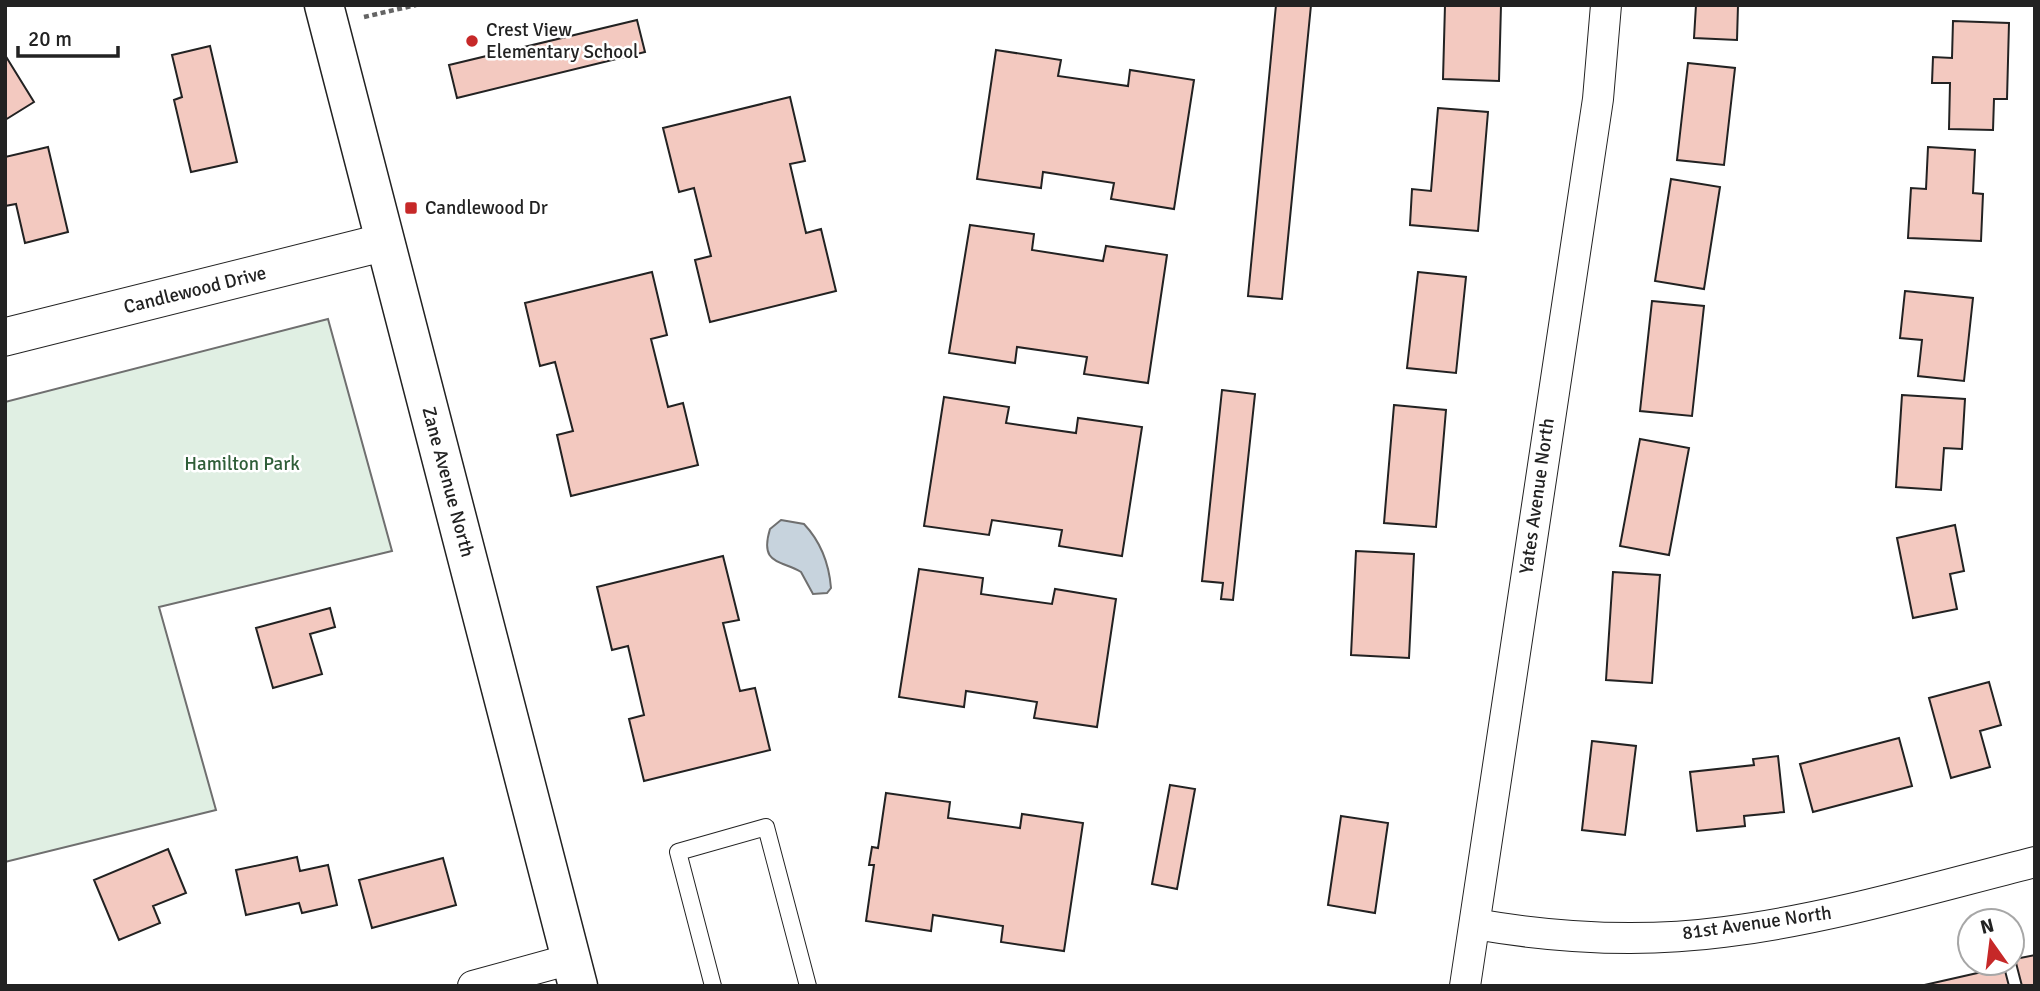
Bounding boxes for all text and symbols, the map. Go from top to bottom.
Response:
scale bar [18,14,117,58]
place label: Crest View Elementary School [486,18,639,64]
text: 20 m [28,26,72,52]
marker: Crest View Elementary School [464,33,480,49]
place label: Candlewood Dr [425,196,548,220]
marker: Candlewood Dr [403,200,419,216]
street label: Candlewood Drive [121,261,269,319]
street label: Zane Avenue North [416,404,480,560]
street label: Yates Avenue North [1514,416,1560,576]
park label: Hamilton Park [184,452,300,476]
street label: 81st Avenue North [1681,901,1833,945]
north arrow [1956,907,2026,977]
text: N [1978,913,1996,940]

